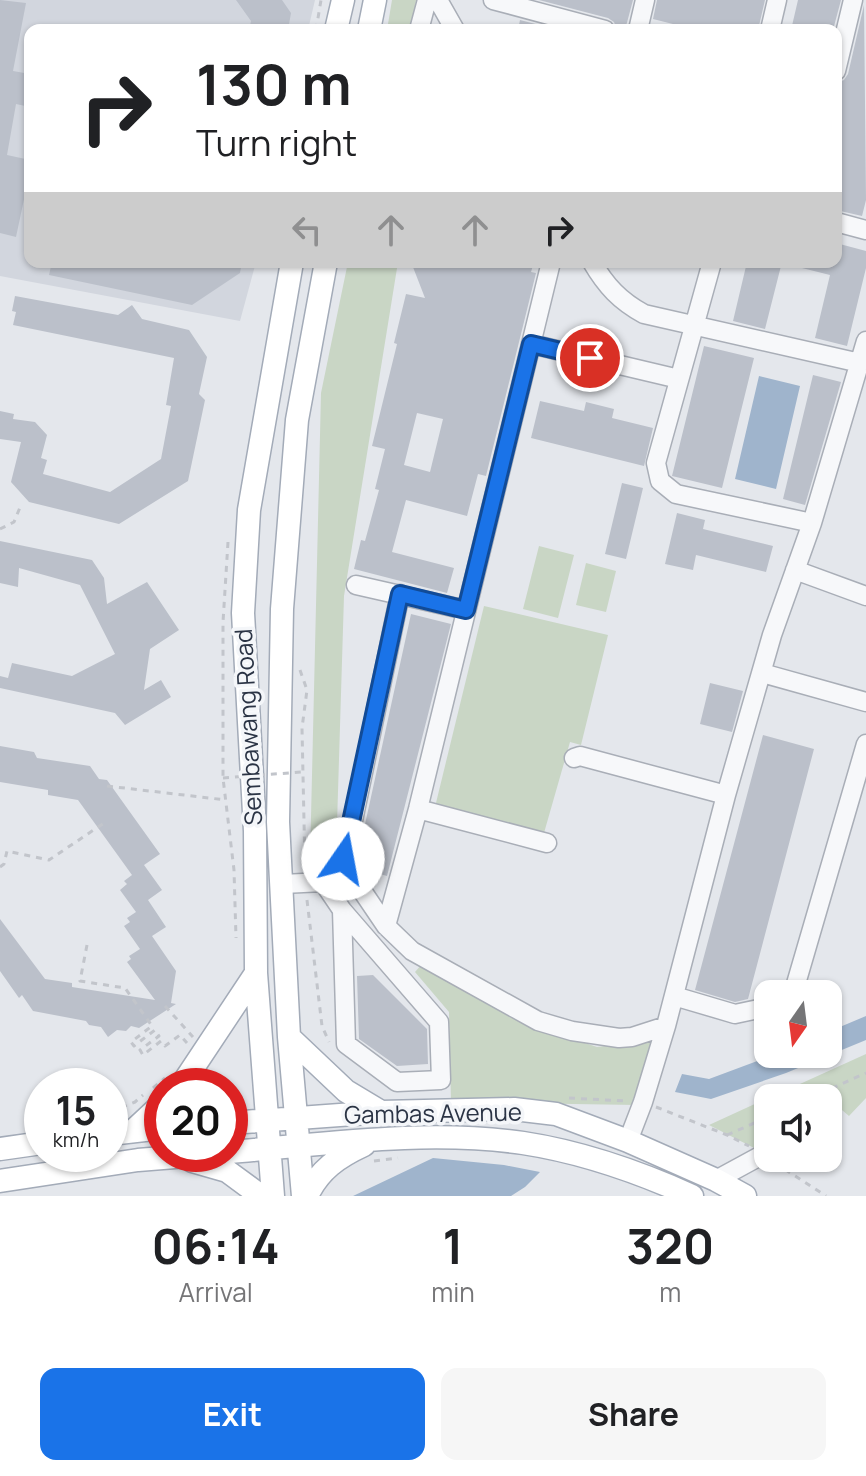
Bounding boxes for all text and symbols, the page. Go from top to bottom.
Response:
text: 130 m [196,45,352,122]
icon: right [64,56,168,160]
text: Turn right [196,118,357,167]
icon: left [285,208,329,252]
icon: ahead [369,208,413,252]
icon: ahead [453,208,497,252]
icon: right [537,208,581,252]
pin [556,324,624,392]
icon: arrive [568,336,612,380]
street label: Sembawang Road [226,628,269,826]
position arrow [301,817,385,901]
north arrow [754,980,842,1068]
map controls [754,980,842,1172]
speed limit sign: 20 [144,1068,248,1172]
text: 15 [56,1082,96,1137]
button: sound [754,1084,842,1172]
street label: Gambas Avenue [344,1094,522,1131]
text: km/h [53,1126,99,1153]
text: 06:14 [152,1213,280,1278]
text: 1 [442,1213,463,1278]
text: 320 [626,1213,714,1278]
text: Arrival [178,1274,253,1310]
text: min [431,1274,475,1310]
text: m [659,1274,681,1310]
button: Exit [40,1368,425,1460]
button: Share [441,1368,826,1460]

